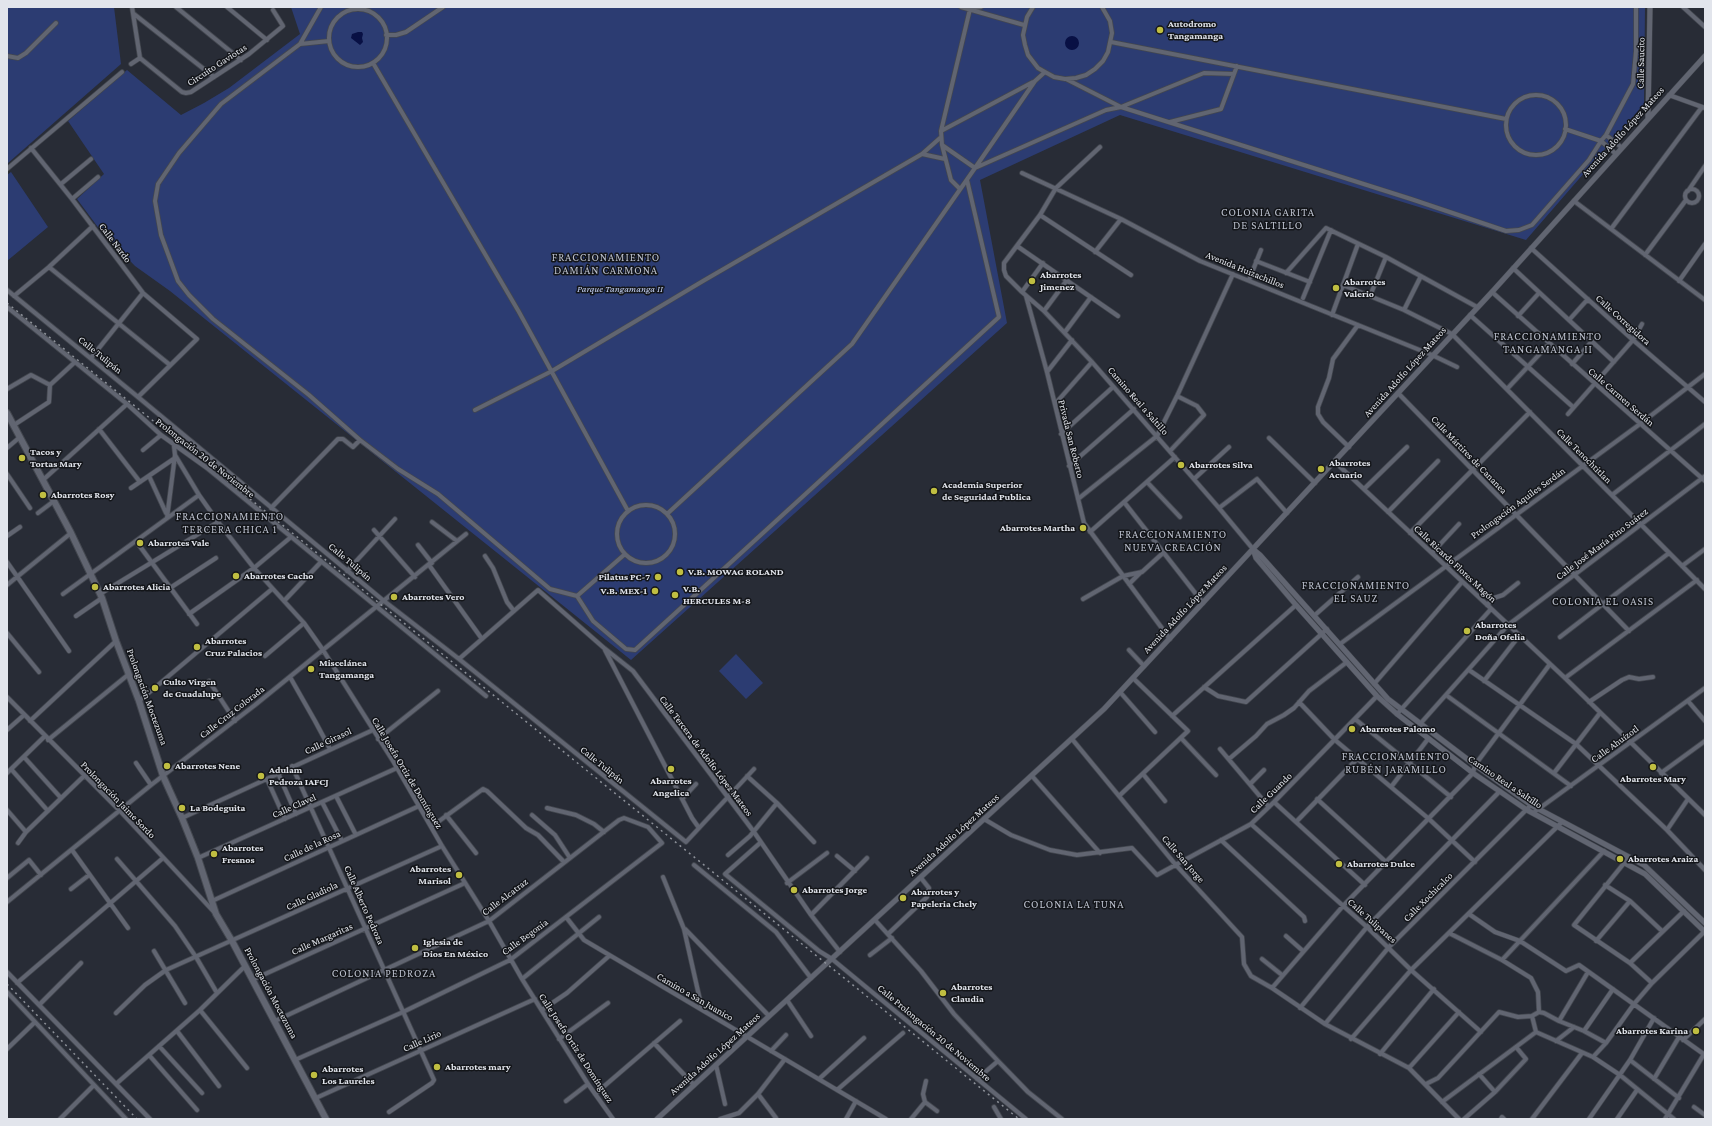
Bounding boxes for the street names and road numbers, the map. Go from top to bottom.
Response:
street label: Calle Saucito [1635,37,1647,89]
street label: Circuito Gaviotas [185,41,249,89]
street label: Avenida Adolfo López Mateos [1579,84,1667,180]
street label: Calle Nardo [96,221,134,265]
street label: Avenida Huizachillos [1204,249,1286,291]
street label: Calle Corregidora [1593,292,1653,348]
street label: Avenida Adolfo López Mateos [1361,324,1449,420]
street label: Calle Tulipán [76,334,124,376]
street label: Camino Real a Saltillo [1105,364,1171,438]
street label: Calle Carmen Serdán [1586,365,1656,429]
street label: Privada San Roberto [1055,399,1087,479]
street label: Calle Mártires de Cananea [1428,413,1510,497]
street label: Prolongación 20 de Noviembre [153,416,257,500]
street label: Calle Tenochtitlan [1554,426,1614,486]
street label: Prolongación Aquiles Serdán [1468,465,1568,541]
street label: Calle José María Pino Suárez [1554,505,1650,583]
street label: Calle Ricardo Flores Magón [1411,523,1499,605]
street label: Calle Tulipán [326,540,374,584]
street label: Avenida Adolfo López Mateos [1141,562,1229,656]
street label: Prolongación Moctezuma [124,647,170,747]
street label: Calle Cruz Colorada [197,683,267,741]
street label: Calle Tercera de Adolfo López Mateos [657,693,755,819]
street label: Calle Josefa Ortiz de Domínguez [369,715,445,831]
street label: Calle Ahuízotl [1589,723,1641,765]
street label: Calle Girasol [303,725,353,757]
street label: Calle Tulipán [578,744,626,786]
street label: Camino Real a Saltillo [1466,753,1544,811]
street label: Prolongación Jaime Sordo [78,759,158,841]
street label: Calle Guando [1247,770,1295,816]
street label: Calle Clavel [270,791,318,821]
street label: Avenida Adolfo López Mateos [906,791,1002,879]
street label: Calle de la Rosa [282,828,342,864]
street label: Calle San Jorge [1159,833,1207,885]
street label: Calle Alberto Pedroza [341,864,387,946]
street label: Calle Xochicalco [1401,870,1455,924]
street label: Calle Alcatraz [480,876,530,918]
street label: Calle Gladiola [284,879,340,913]
street label: Calle Tulipanes [1345,896,1399,946]
street label: Calle Begonia [500,916,550,958]
street label: Calle Margaritas [290,920,354,958]
street label: Prolongación Moctezuma [242,945,300,1041]
street label: Camino a San Juanico [655,970,735,1024]
street label: Calle Prolongación 20 de Noviembre [875,982,993,1084]
street label: Calle Josefa Ortiz de Domínguez [536,991,616,1105]
street label: Avenida Adolfo López Mateos [667,1010,763,1098]
street label: Calle Lirio [401,1027,443,1055]

